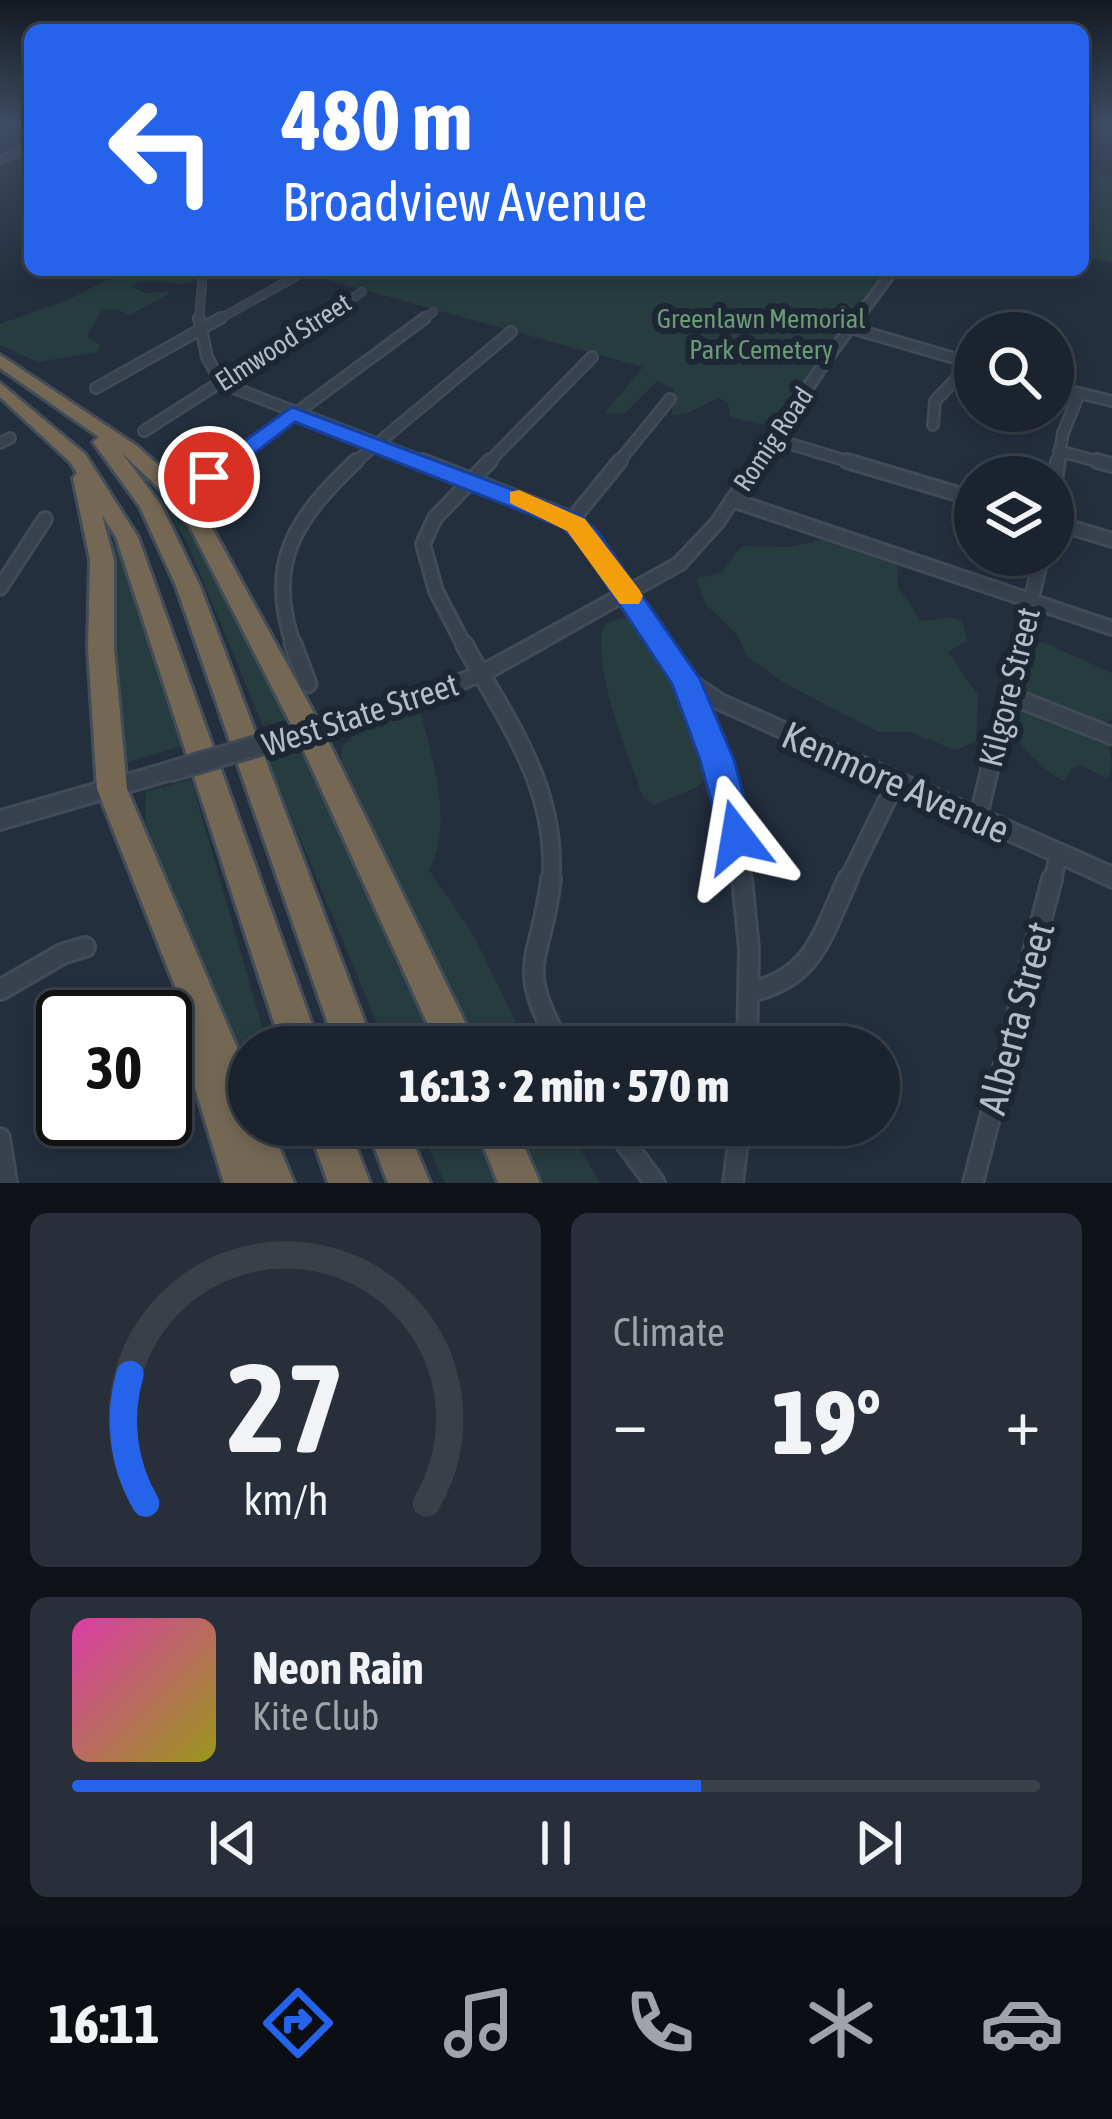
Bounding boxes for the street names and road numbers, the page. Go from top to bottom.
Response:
street label: Elmwood Street [210,287,357,397]
street label: Romig Road [727,381,819,497]
street label: Kilgore Street [971,603,1047,771]
street label: West State Street [257,665,463,763]
street label: Kenmore Avenue [776,712,1016,852]
street label: Alberta Street [969,917,1063,1119]

